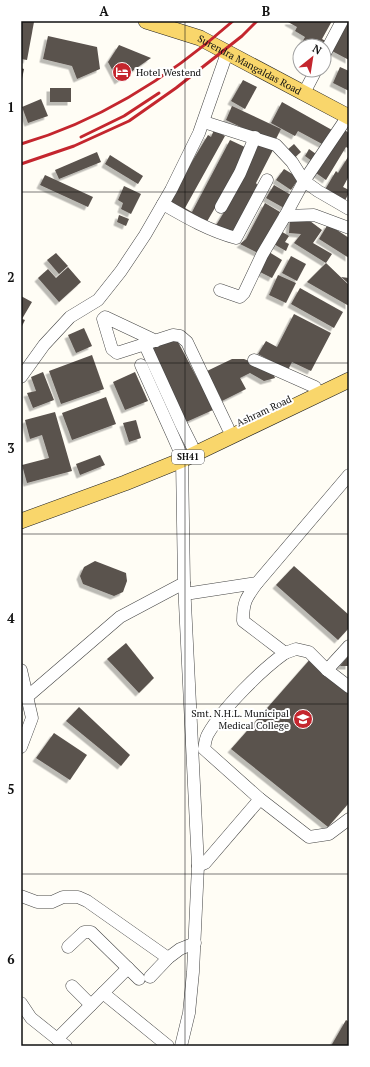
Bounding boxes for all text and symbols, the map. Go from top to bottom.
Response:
text: A [99,2,109,20]
text: B [262,2,270,20]
street label: Surendra Mangaldas Road [196,32,304,97]
north arrow [292,38,332,78]
text: N [310,41,325,58]
hotel icon: Hotel Westend [111,61,133,83]
place label: Hotel Westend [136,66,202,79]
text: 1 [7,98,15,116]
text: 2 [7,268,15,286]
street label: Ashram Road [234,392,294,429]
text: 3 [7,439,15,457]
road number: SH41 [172,450,204,464]
text: 4 [7,609,15,627]
place label: Smt. N.H.L. Municipal Medical College [191,707,289,732]
school or university icon: Smt. N.H.L. Municipal Medical College [292,708,314,730]
text: 5 [7,780,15,798]
text: 6 [7,950,15,968]

